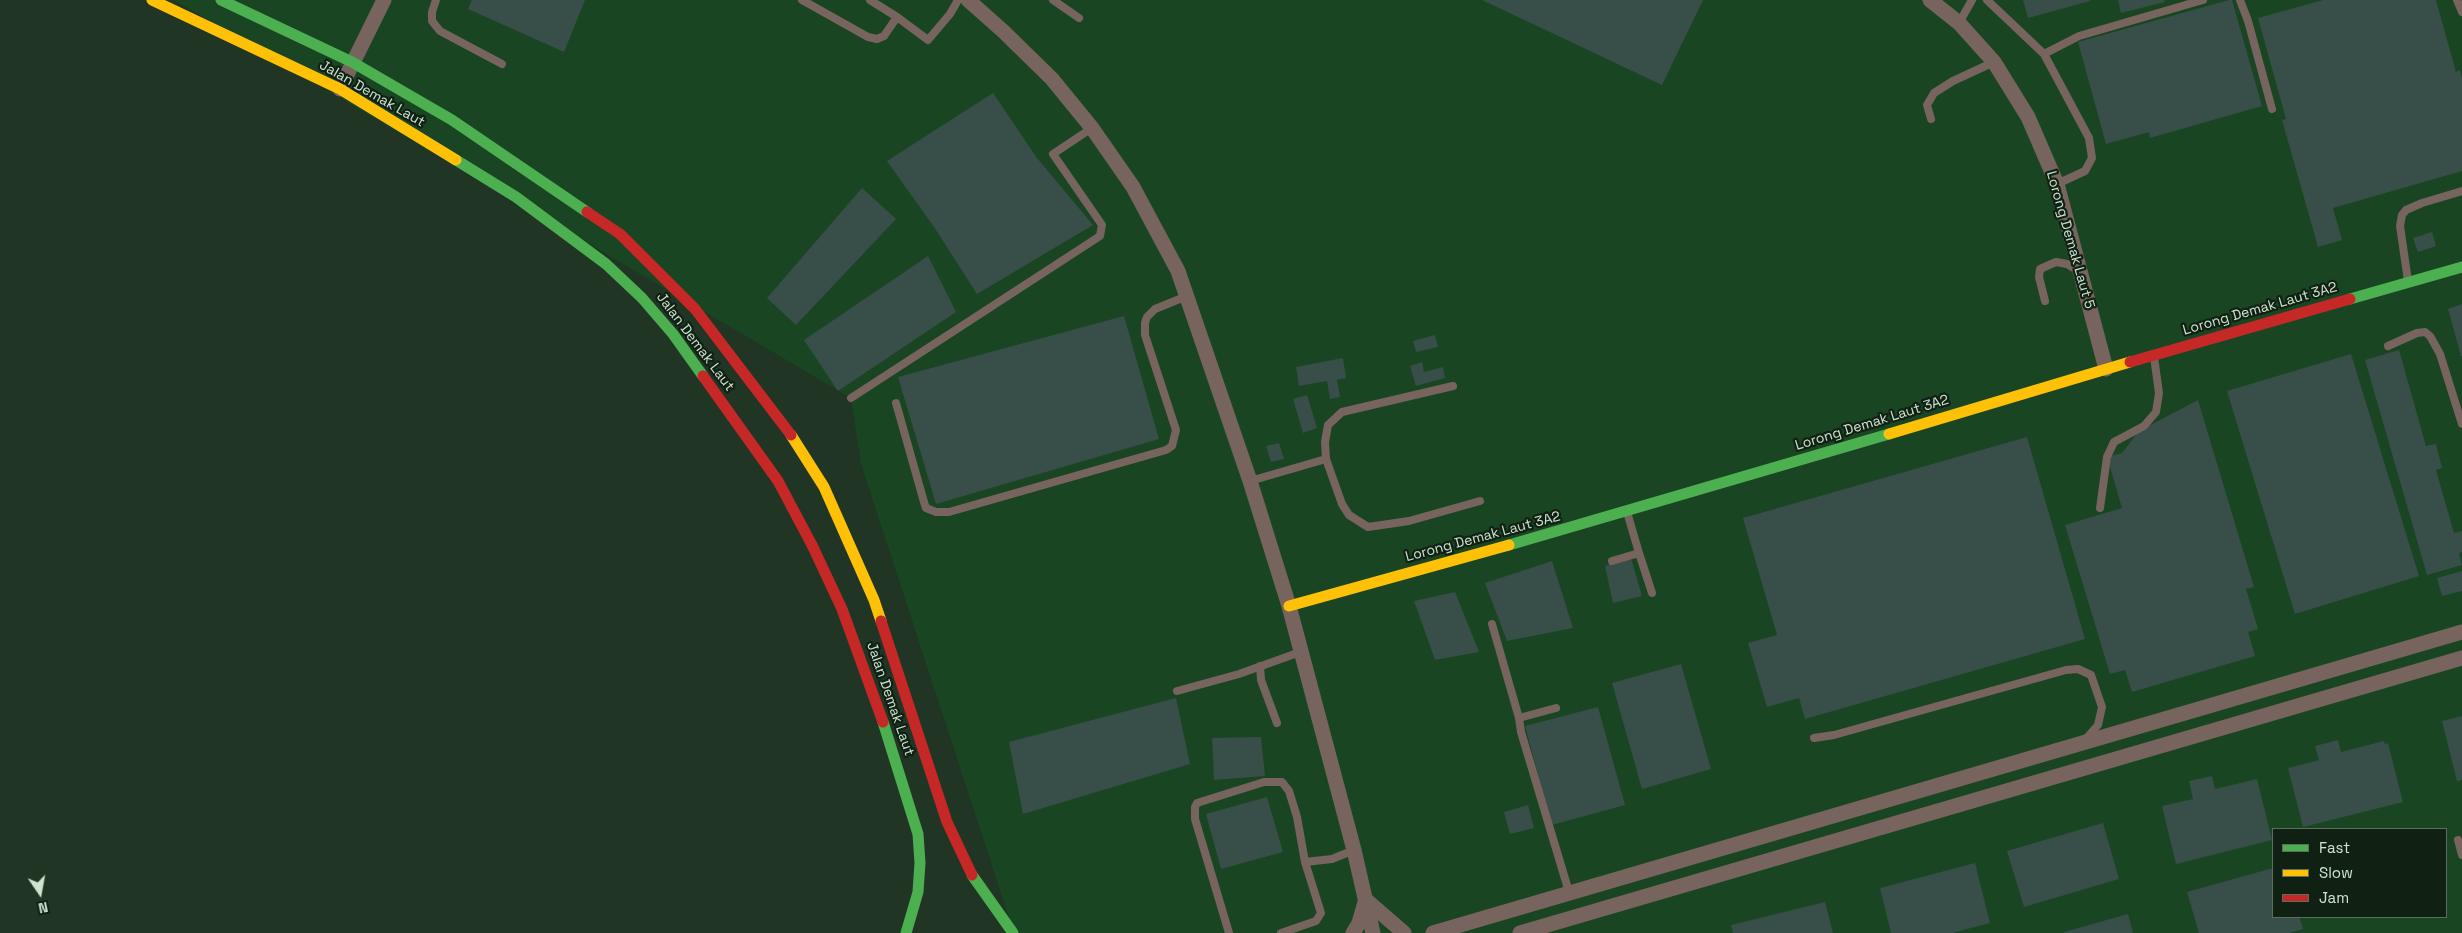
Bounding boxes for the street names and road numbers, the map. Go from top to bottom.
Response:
street label: Jalan Demak Laut [316,57,428,131]
street label: Lorong Demak Laut 5 [2042,169,2098,311]
street label: Lorong Demak Laut 3A2 [2181,279,2339,339]
street label: Jalan Demak Laut [652,289,738,395]
street label: Lorong Demak Laut 3A2 [1793,392,1951,454]
street label: Lorong Demak Laut 3A2 [1404,508,1562,566]
street label: Jalan Demak Laut [863,640,917,758]

